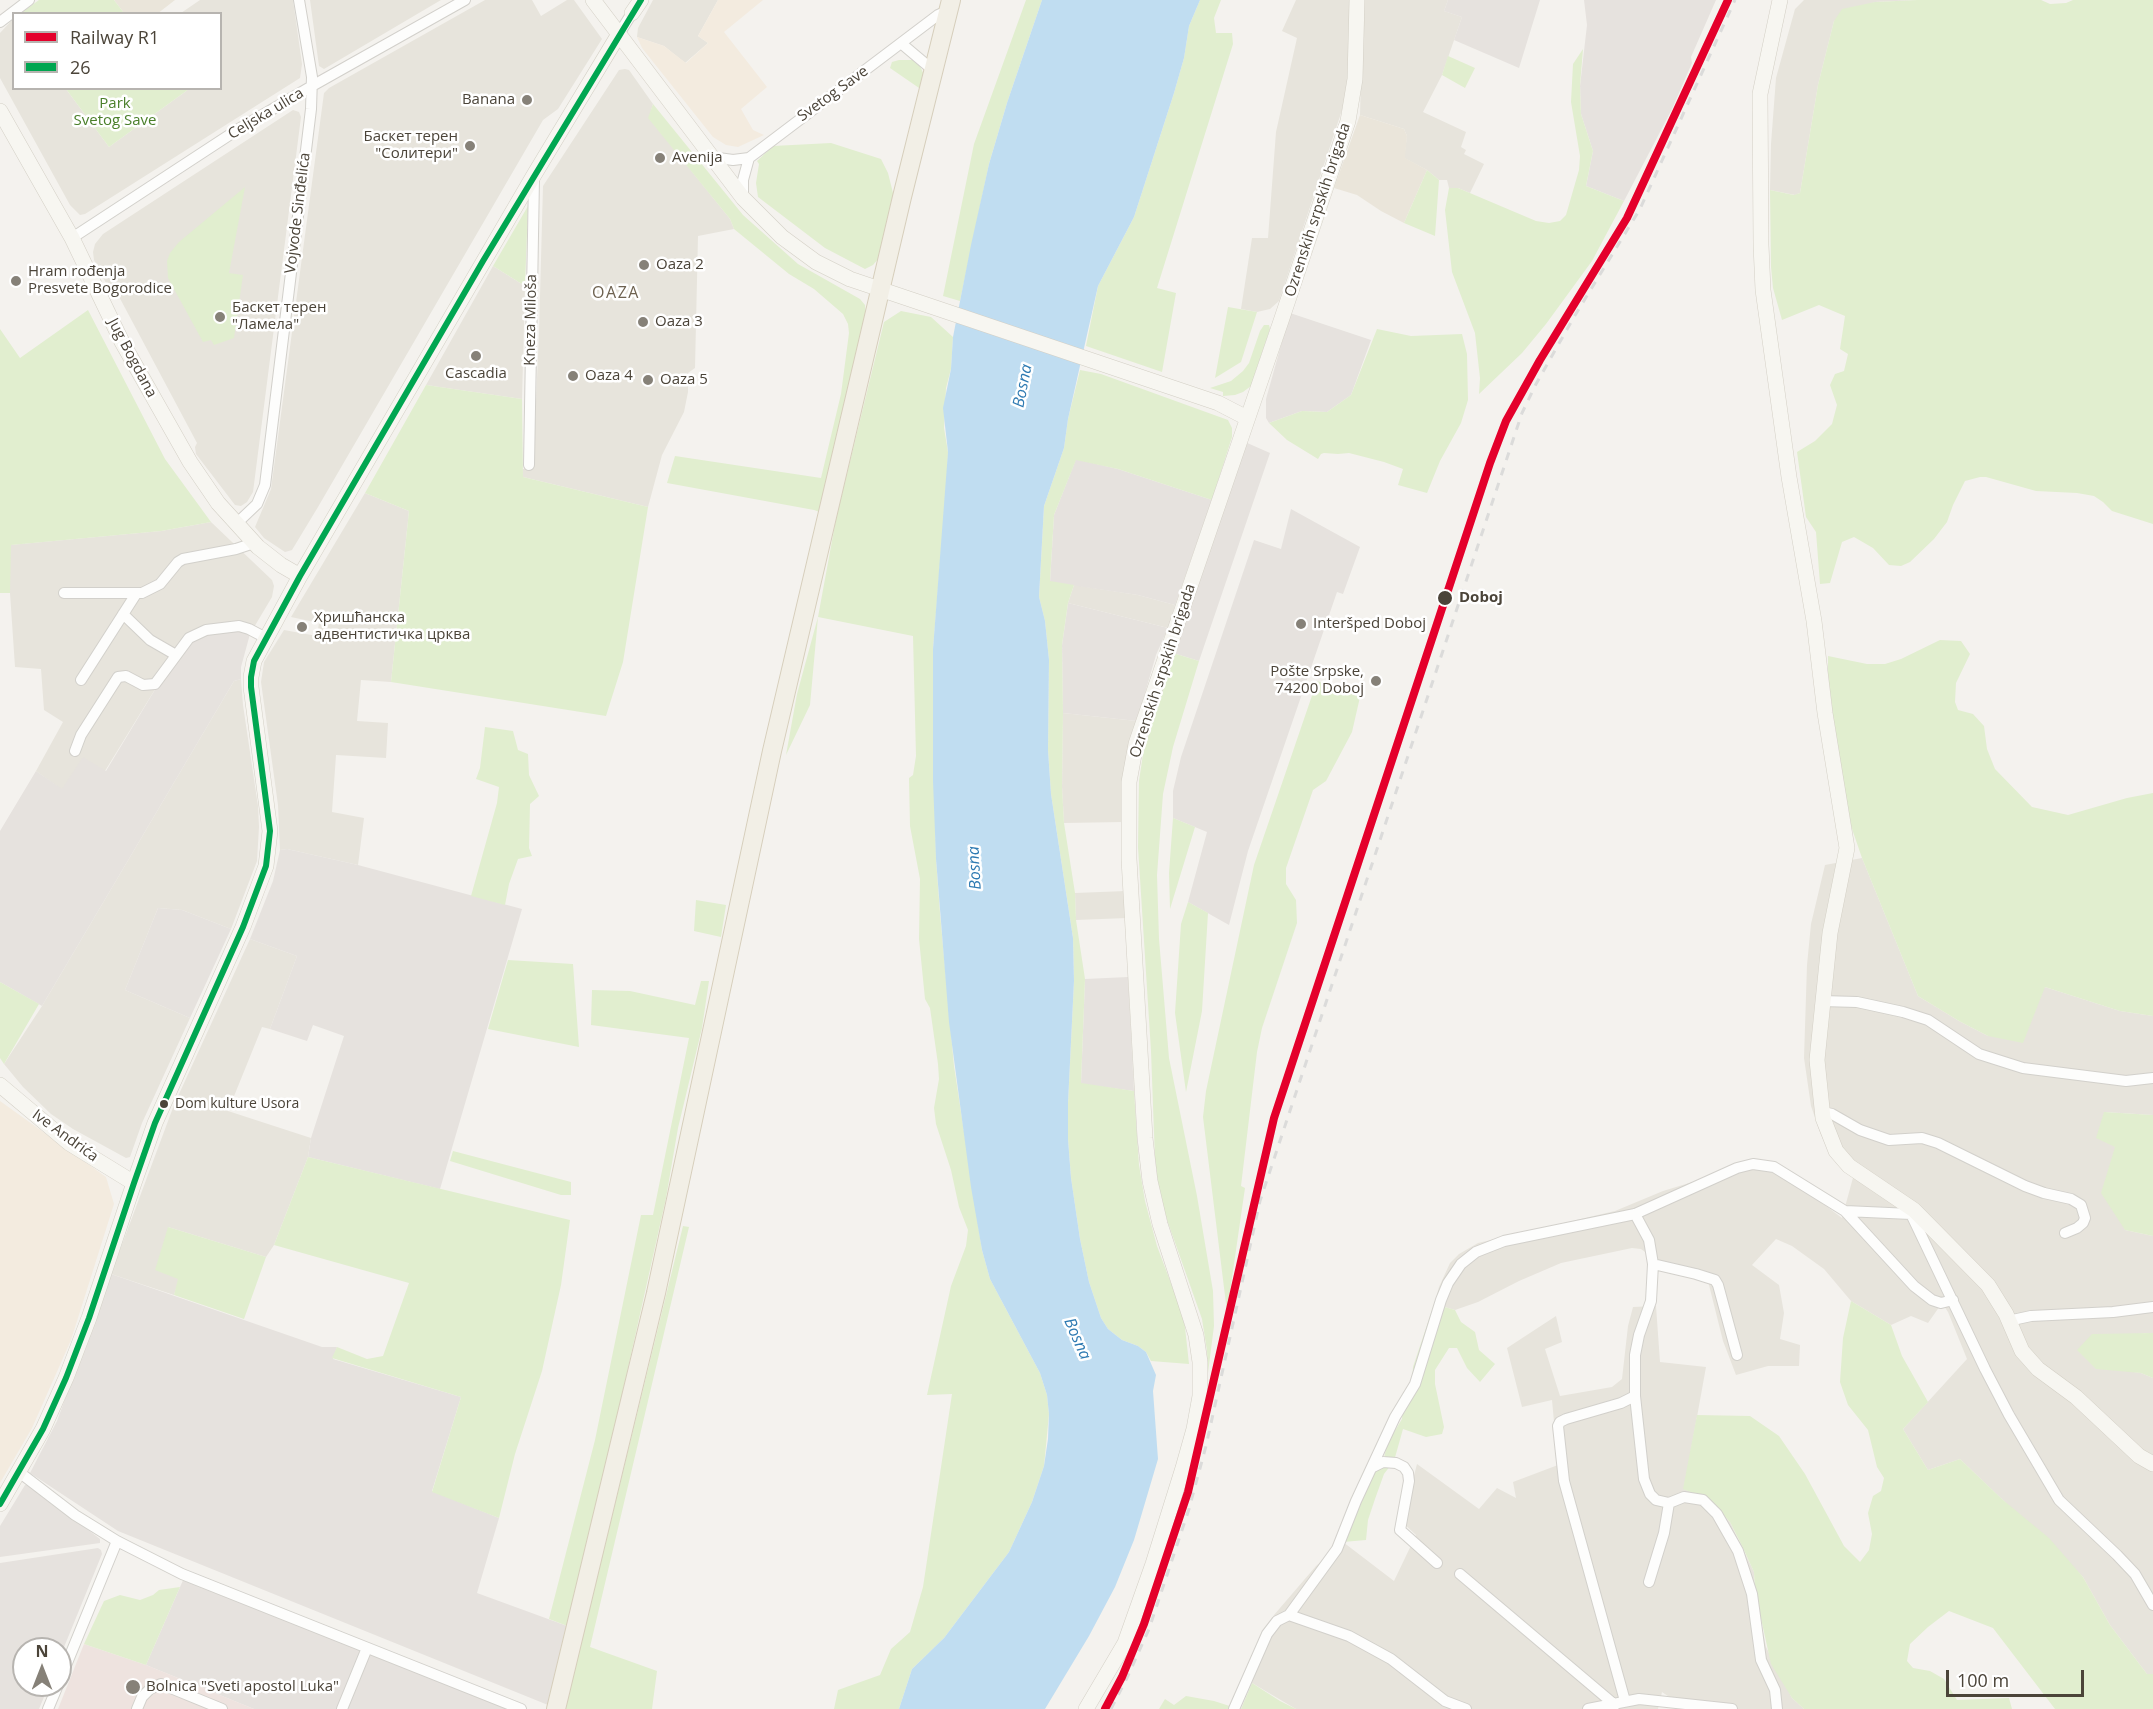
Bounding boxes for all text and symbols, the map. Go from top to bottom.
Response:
legend [12,12,222,90]
text: Railway R1 [70,25,159,49]
text: 26 [70,55,91,79]
street label: Svetog Save [794,62,872,126]
street label: Celjska ulica [225,84,307,144]
place label: Banana [462,91,515,109]
marker: Banana [520,93,534,107]
park label: Park Svetog Save [73,95,157,130]
street label: Ozrenskih srpskih brigada [1281,121,1355,299]
place label: Баскет терен "Солитери" [364,128,458,163]
marker: Баскет терен "Солитери" [463,139,477,153]
place label: Avenija [672,149,723,167]
marker: Avenija [653,151,667,165]
street label: Vojvode Sinđelića [282,152,314,274]
place label: Oaza 2 [656,256,704,274]
marker: Oaza 2 [637,258,651,272]
place label: Hram rođenja Presvete Bogorodice [28,263,172,298]
marker: Hram rođenja Presvete Bogorodice [9,274,23,288]
street label: Kneza Miloša [521,274,541,366]
district label: OAZA [592,283,640,303]
place label: Баскет терен "Ламела" [232,299,326,334]
marker: Баскет терен "Ламела" [213,310,227,324]
place label: Oaza 3 [655,313,703,331]
street label: Jug Bogdana [104,315,160,401]
marker: Oaza 3 [636,315,650,329]
marker: Cascadia [469,349,483,363]
water label: Bosna [1009,363,1037,409]
place label: Cascadia [445,365,507,383]
place label: Oaza 4 [585,367,633,385]
marker: Oaza 4 [566,369,580,383]
place label: Oaza 5 [660,371,708,389]
marker: Oaza 5 [641,373,655,387]
street label: Ozrenskih srpskih brigada [1126,582,1200,760]
marker: Doboj [1436,589,1454,607]
place label: Doboj [1459,589,1503,607]
place label: Хришћанска адвентистичка црква [314,609,470,644]
place label: Interšped Doboj [1313,615,1426,633]
marker: Interšped Doboj [1294,617,1308,631]
marker: Хришћанска адвентистичка црква [295,620,309,634]
place label: Pošte Srpske, 74200 Doboj [1270,663,1364,698]
marker: Pošte Srpske, 74200 Doboj [1369,674,1383,688]
water label: Bosna [964,846,986,890]
place label: Dom kulture Usora [175,1096,299,1112]
marker: Dom kulture Usora [158,1098,170,1110]
street label: Ive Andrića [28,1106,102,1166]
water label: Bosna [1059,1315,1095,1363]
north arrow [12,1637,72,1697]
text: N [35,1640,49,1662]
scale bar [1949,1658,2087,1696]
text: 100 m [1957,1668,2009,1692]
marker: Bolnica "Sveti apostol Luka" [124,1678,142,1696]
place label: Bolnica "Sveti apostol Luka" [146,1678,339,1696]

